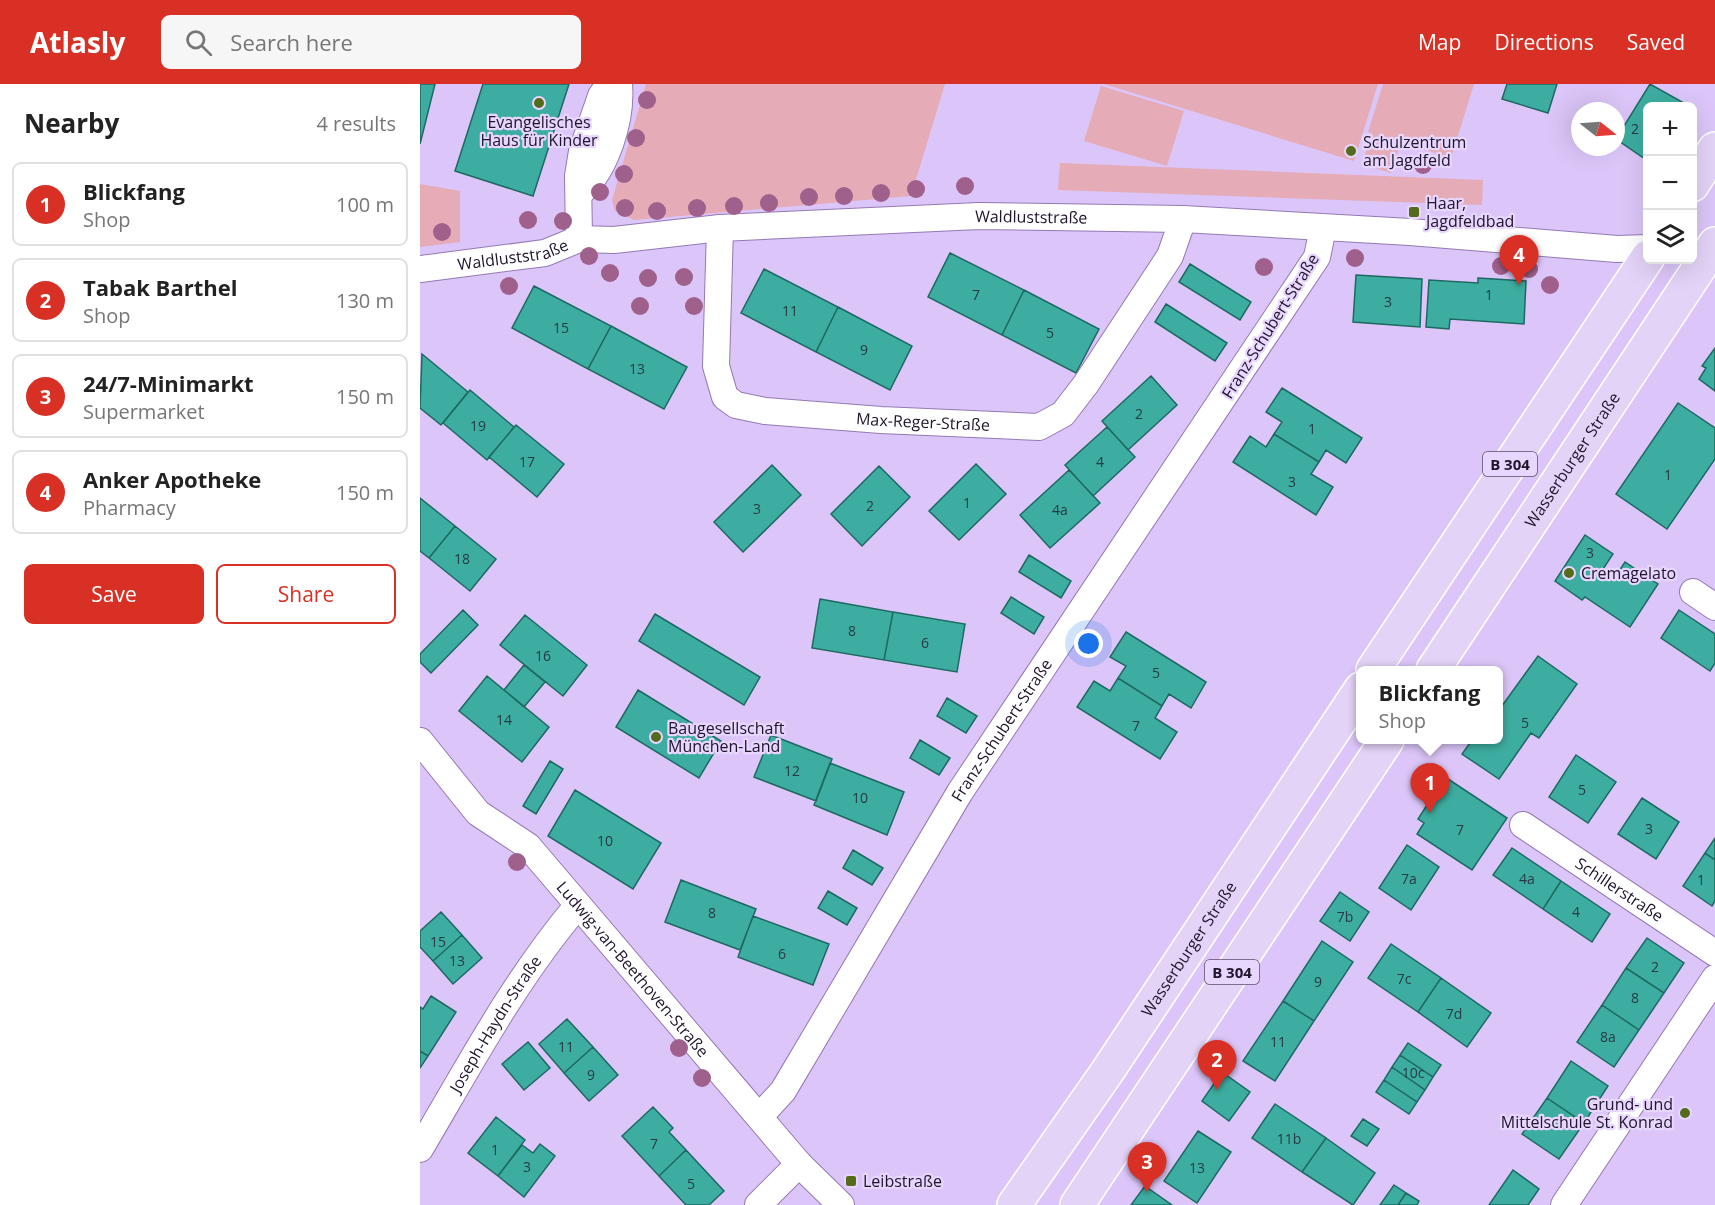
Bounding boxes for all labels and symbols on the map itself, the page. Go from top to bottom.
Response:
marker: Evangelisches Haus für Kinder [532,96,546,110]
north arrow [1571,102,1625,156]
place label: Evangelisches Haus für Kinder [480,111,598,151]
house number: 2 [1631,119,1639,138]
place label: Schulzentrum am Jagdfeld [1363,131,1466,171]
marker: Schulzentrum am Jagdfeld [1344,144,1358,158]
place label: Haar, Jagdfeldbad [1424,192,1514,232]
street label: Waldluststraße [975,205,1088,229]
marker: Haar, Jagdfeldbad [1407,205,1421,219]
street label: Waldluststraße [456,234,572,275]
pin: 4 [1500,236,1538,285]
street label: Franz-Schubert-Straße [1216,249,1324,403]
house number: 7 [972,285,980,304]
house number: 1 [1485,285,1493,304]
house number: 3 [1384,292,1392,311]
house number: 11 [782,301,798,320]
house number: 15 [553,318,569,337]
house number: 5 [1046,323,1054,342]
house number: 9 [860,340,868,359]
house number: 13 [629,359,645,378]
street label: Wasserburger Straße [1519,388,1625,532]
house number: 2 [1135,404,1143,423]
street label: Max-Reger-Straße [855,407,990,436]
house number: 19 [470,416,486,435]
house number: 1 [1308,419,1316,438]
house number: 17 [519,452,535,471]
house number: 4 [1096,452,1104,471]
road number: B 304 [1483,452,1537,476]
house number: 1 [1664,465,1672,484]
house number: 3 [1288,472,1296,491]
house number: 1 [963,493,971,512]
house number: 2 [866,496,874,515]
house number: 3 [753,499,761,518]
house number: 4a [1052,500,1068,519]
house number: 3 [1586,543,1594,562]
house number: 18 [454,549,470,568]
place label: Cremagelato [1581,562,1676,584]
marker: Cremagelato [1562,566,1576,580]
house number: 8 [848,621,856,640]
your location [1074,629,1103,658]
house number: 6 [921,633,929,652]
house number: 16 [535,646,551,665]
street label: Franz-Schubert-Straße [946,654,1057,805]
house number: 5 [1152,663,1160,682]
house number: 14 [496,710,512,729]
house number: 5 [1521,713,1529,732]
house number: 7 [1132,716,1140,735]
place label: Baugesellschaft München-Land [668,717,785,757]
marker: Baugesellschaft München-Land [649,730,663,744]
house number: 12 [784,761,800,780]
pin: 1 [1410,764,1450,813]
house number: 5 [1578,780,1586,799]
house number: 10 [852,788,868,807]
house number: 3 [1645,819,1653,838]
house number: 7 [1456,820,1464,839]
house number: 10 [597,831,613,850]
street label: Schillerstraße [1571,852,1668,927]
house number: 7a [1401,869,1417,888]
house number: 4a [1519,869,1535,888]
house number: 1 [1697,870,1705,889]
street label: Ludwig-van-Beethoven-Straße [552,876,714,1062]
street label: Wasserburger Straße [1136,877,1241,1021]
house number: 4 [1572,902,1580,921]
house number: 8 [708,903,716,922]
house number: 7b [1337,907,1353,926]
house number: 15 [430,932,446,951]
house number: 6 [778,944,786,963]
street label: Joseph-Haydn-Straße [443,951,546,1098]
house number: 13 [449,951,465,970]
house number: 2 [1651,957,1659,976]
road number: B 304 [1205,960,1259,984]
house number: 7c [1397,969,1412,988]
house number: 9 [1314,972,1322,991]
house number: 8 [1631,988,1639,1007]
house number: 7d [1446,1004,1462,1023]
house number: 8a [1600,1027,1616,1046]
house number: 11 [1270,1032,1286,1051]
house number: 11 [558,1037,574,1056]
pin: 2 [1198,1040,1236,1090]
house number: 10c [1402,1063,1425,1082]
house number: 9 [587,1065,595,1084]
place label: Grund- und Mittelschule St. Konrad [1501,1093,1673,1133]
marker: Grund- und Mittelschule St. Konrad [1678,1106,1692,1120]
house number: 11b [1277,1129,1301,1148]
house number: 7 [650,1134,658,1153]
house number: 1 [491,1140,499,1159]
pin: 3 [1128,1142,1166,1192]
house number: 3 [523,1157,531,1176]
house number: 13 [1189,1158,1205,1177]
place label: Leibstraße [863,1170,942,1192]
house number: 5 [687,1174,695,1193]
marker: Leibstraße [844,1174,858,1188]

